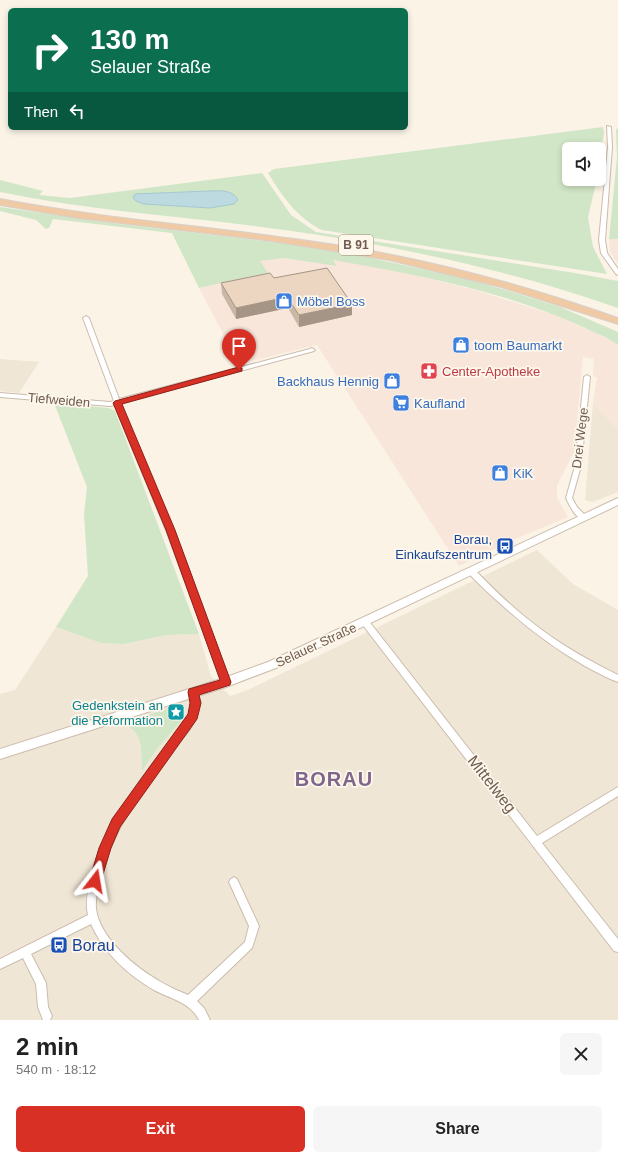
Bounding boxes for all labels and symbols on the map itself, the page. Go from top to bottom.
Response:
road number: B 91 [339,235,373,255]
shop icon: Möbel Boss [274,291,294,311]
place label: Möbel Boss [297,294,365,309]
pin [222,329,256,370]
shop icon: toom Baumarkt [451,335,471,355]
place label: toom Baumarkt [474,338,563,353]
pharmacy icon: Center-Apotheke [419,361,439,381]
place label: Center-Apotheke [442,364,540,379]
shop icon: Backhaus Hennig [382,371,402,391]
place label: Backhaus Hennig [277,374,379,389]
street label: Tiefweiden [27,390,91,410]
supermarket icon: Kaufland [391,393,411,413]
place label: Kaufland [414,396,465,411]
street label: Drei Wege [569,407,591,469]
shop icon: KiK [490,463,510,483]
place label: KiK [513,466,534,481]
place label: Borau, Einkaufszentrum [395,532,492,562]
bus stop icon: Borau, Einkaufszentrum [495,536,515,556]
street label: Selauer Straße [273,620,359,670]
place label: Gedenkstein an die Reformation [71,698,163,728]
place icon: Gedenkstein an die Reformation [166,702,186,722]
street label: Mittelweg [464,752,520,816]
district label: BORAU [295,768,373,790]
position arrow [74,860,116,902]
bus stop icon: Borau [49,935,69,955]
place label: Borau [72,937,115,954]

